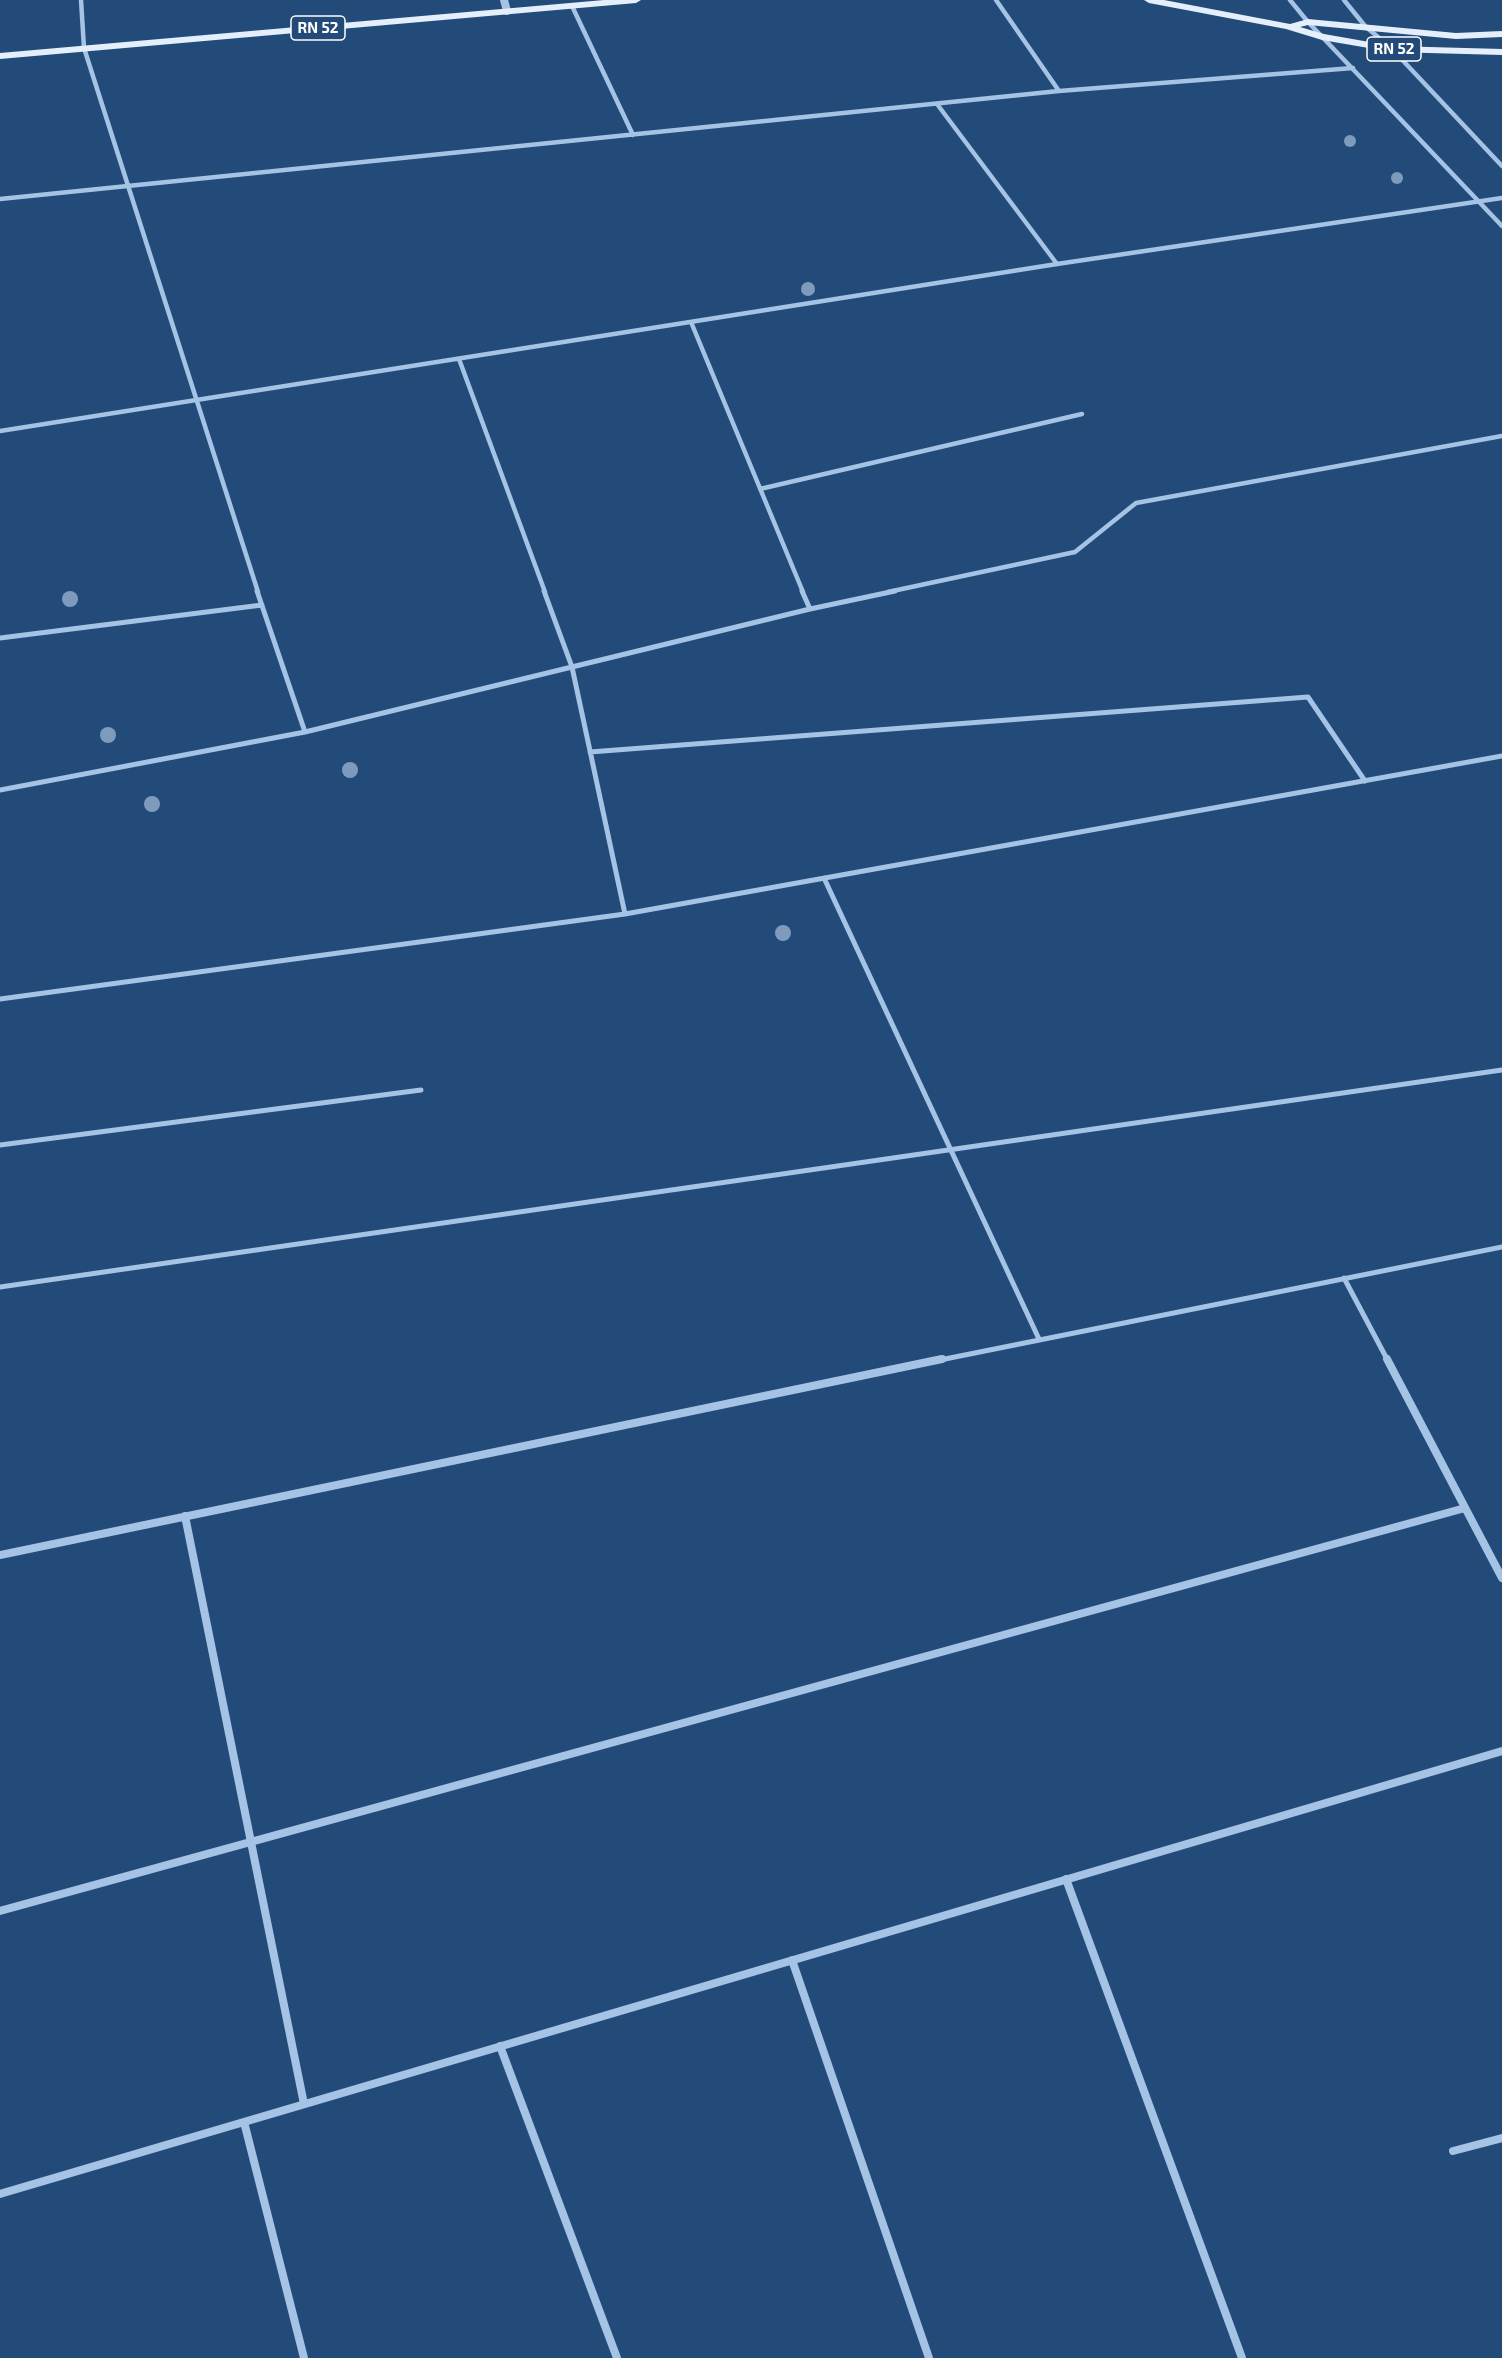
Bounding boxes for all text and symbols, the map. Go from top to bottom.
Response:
road number: RN 52 [291,16,345,40]
road number: RN 52 [1367,37,1421,61]

